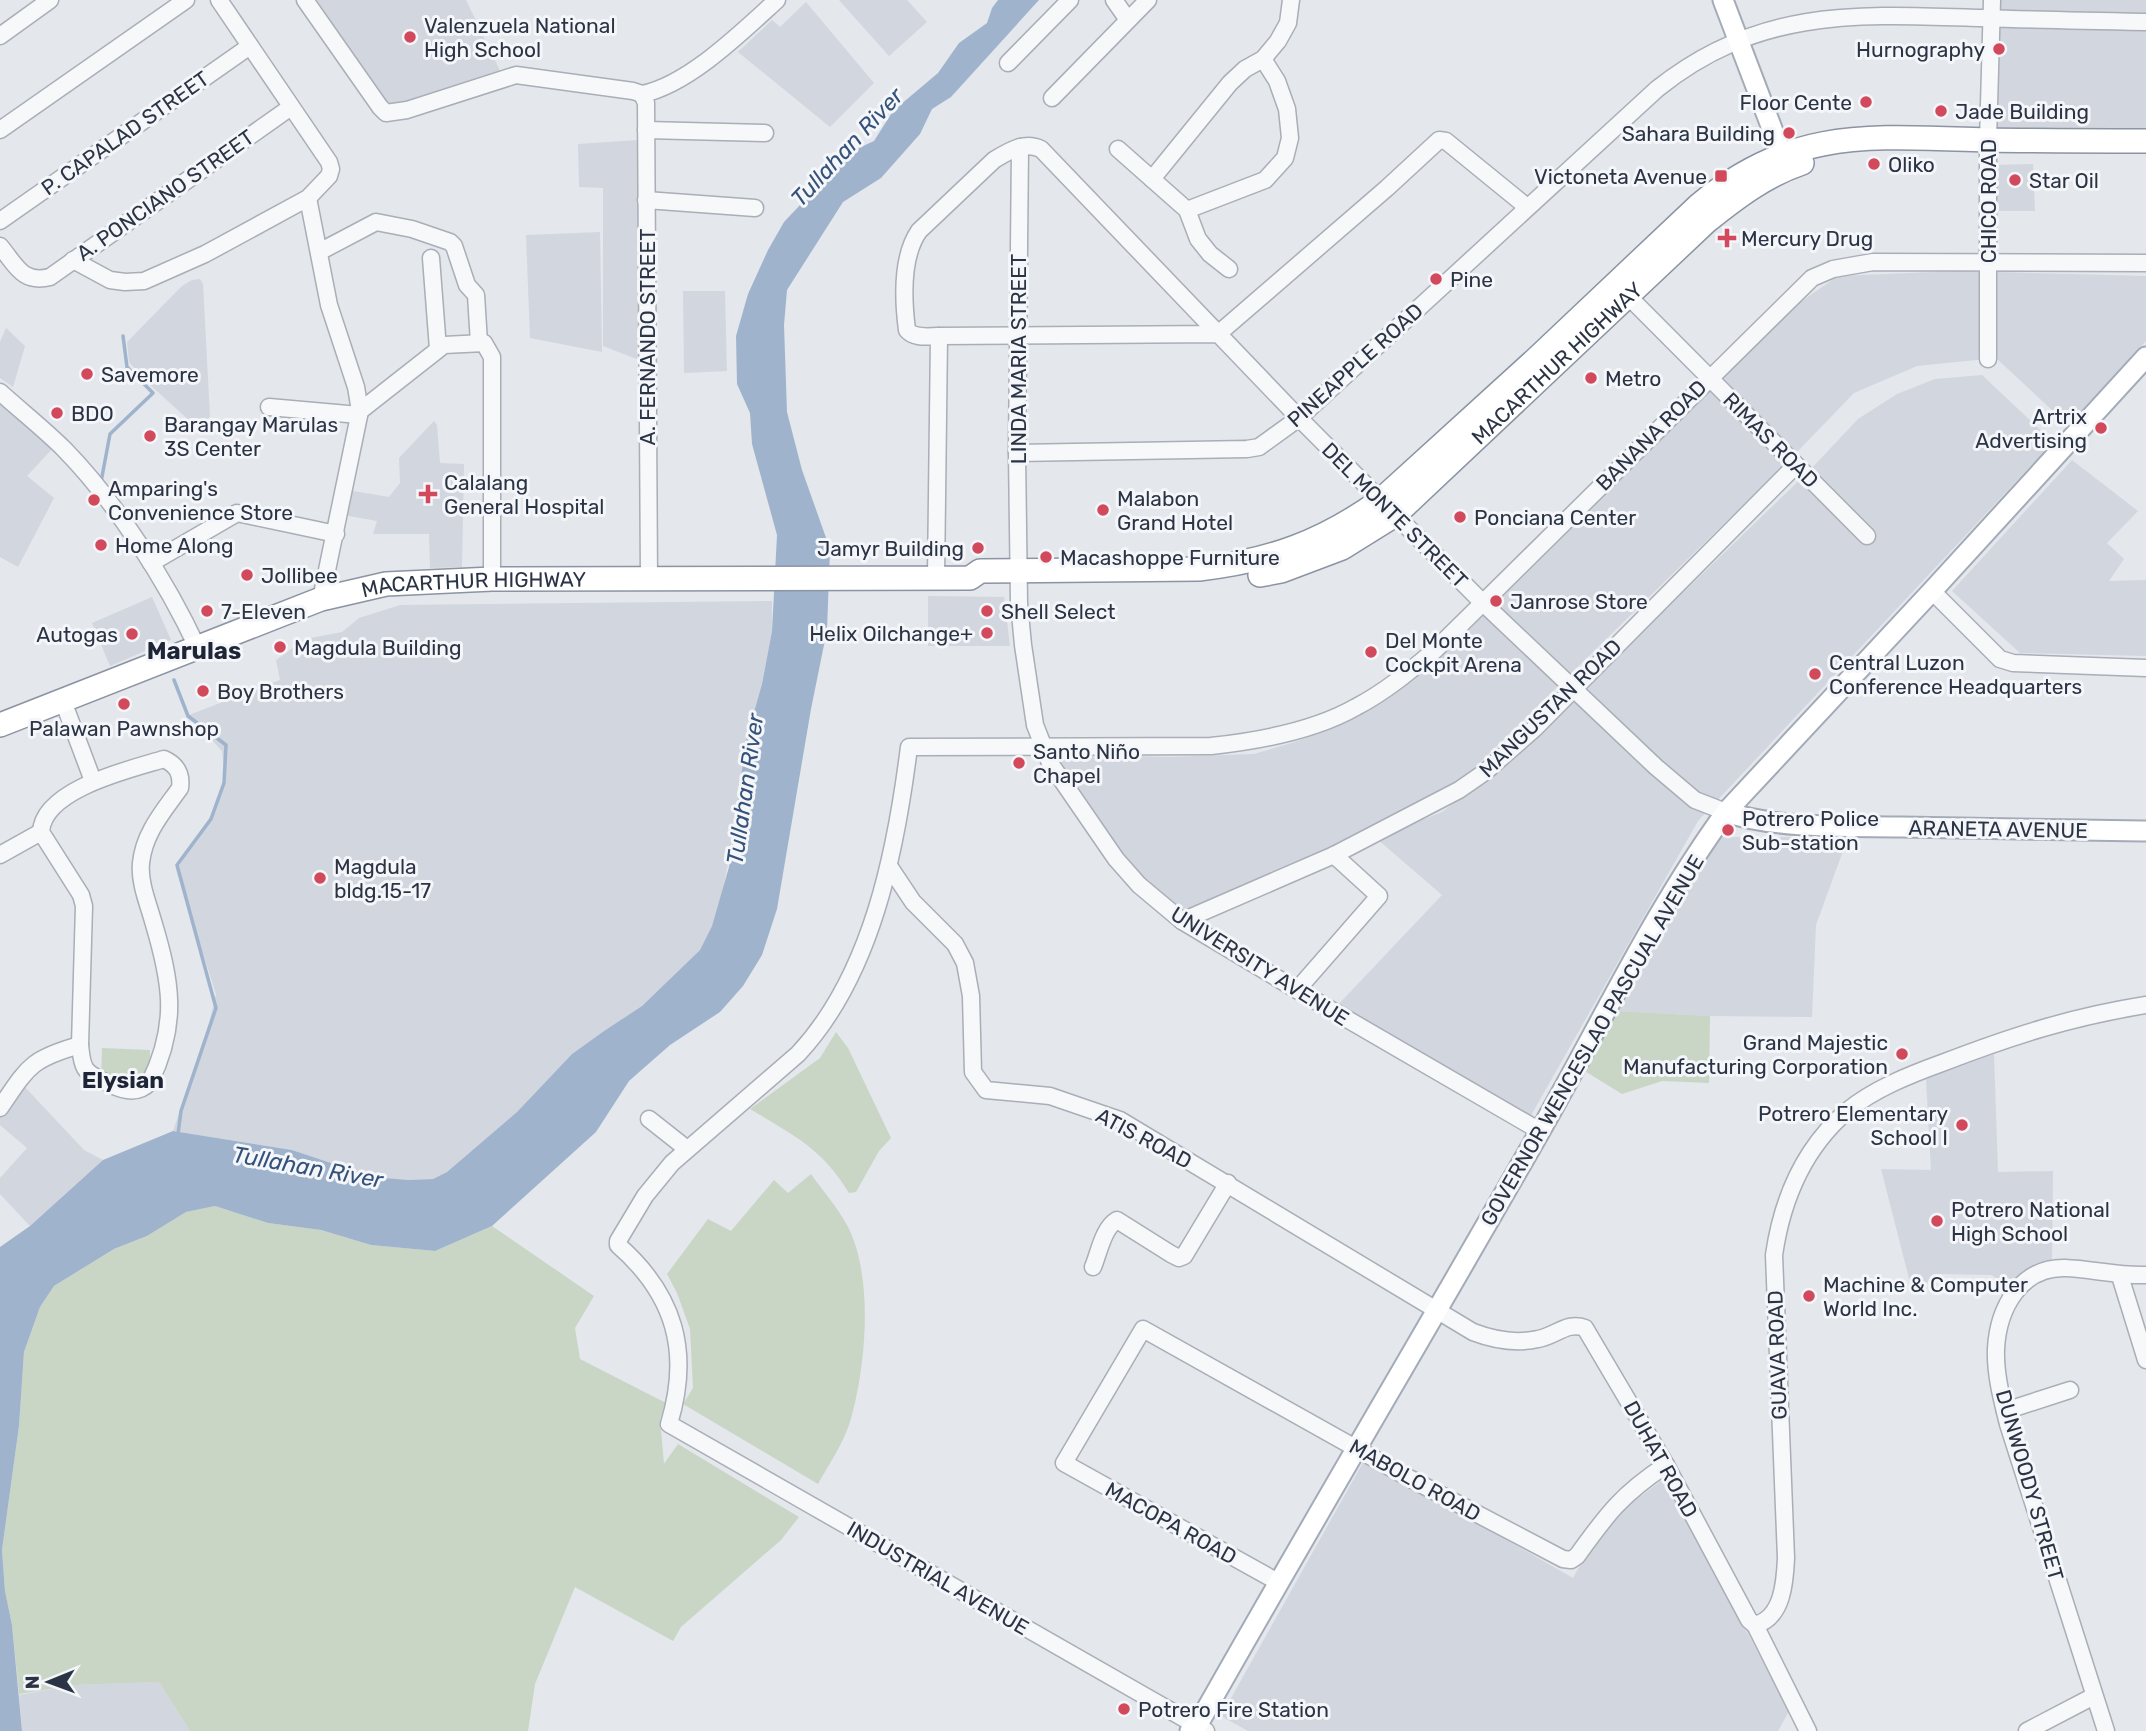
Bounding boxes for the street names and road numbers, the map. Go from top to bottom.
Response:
street label: P. CAPALAD STREET [36,66,214,200]
street label: A. PONCIANO STREET [71,124,259,266]
street label: CHICO ROAD [1976,139,2001,263]
street label: A. FERNANDO STREET [635,229,660,445]
street label: LINDA MARIA STREET [1006,254,1031,464]
street label: MACARTHUR HIGHWAY [1466,276,1647,449]
street label: PINEAPPLE ROAD [1282,298,1428,432]
street label: BANANA ROAD [1591,375,1711,495]
street label: RIMAS ROAD [1718,387,1824,493]
street label: DEL MONTE STREET [1317,437,1473,593]
street label: MACARTHUR HIGHWAY [359,566,586,602]
street label: MANGUSTAN ROAD [1474,634,1626,782]
street label: ARANETA AVENUE [1908,815,2088,843]
street label: GOVERNOR WENCESLAO PASCUAL AVENUE [1475,850,1709,1230]
street label: UNIVERSITY AVENUE [1166,901,1354,1031]
street label: ATIS ROAD [1092,1102,1196,1174]
street label: GUAVA ROAD [1762,1290,1792,1420]
street label: DUNWOODY STREET [1991,1387,2069,1583]
street label: DUHAT ROAD [1619,1396,1703,1522]
street label: MABOLO ROAD [1345,1434,1485,1526]
street label: MACOPA ROAD [1101,1477,1241,1569]
street label: INDUSTRIAL AVENUE [843,1516,1033,1640]

